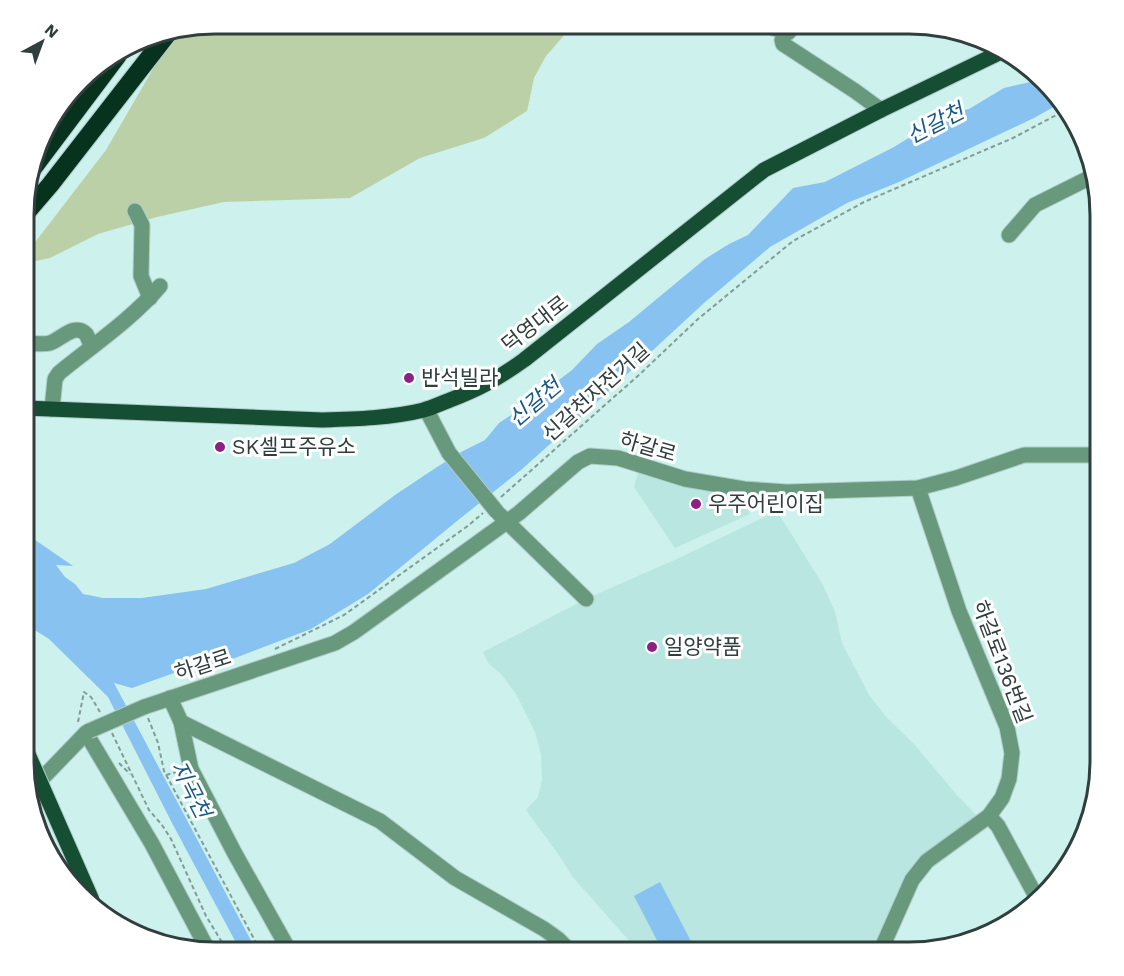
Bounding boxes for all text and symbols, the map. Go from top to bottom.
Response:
north arrow [12,12,72,72]
text: N [41,20,62,42]
water label: 신갈천 [902,97,970,148]
street label: 덕영대로 [497,290,573,357]
street label: 신갈천자전거길 [537,337,655,447]
place label: 반석빌라 [421,365,498,390]
marker: 반석빌라 [402,371,416,385]
water label: 신갈천 [502,372,566,432]
street label: 하갈로 [617,427,679,467]
place label: SK셀프주유소 [232,434,356,459]
marker: SK셀프주유소 [213,440,227,454]
place label: 우주어린이집 [708,491,824,516]
marker: 우주어린이집 [689,497,703,511]
street label: 하갈로136번길 [968,597,1037,727]
place label: 일양약품 [664,634,741,659]
marker: 일양약품 [645,640,659,654]
street label: 하갈로 [171,644,234,685]
water label: 지곡천 [166,756,217,824]

